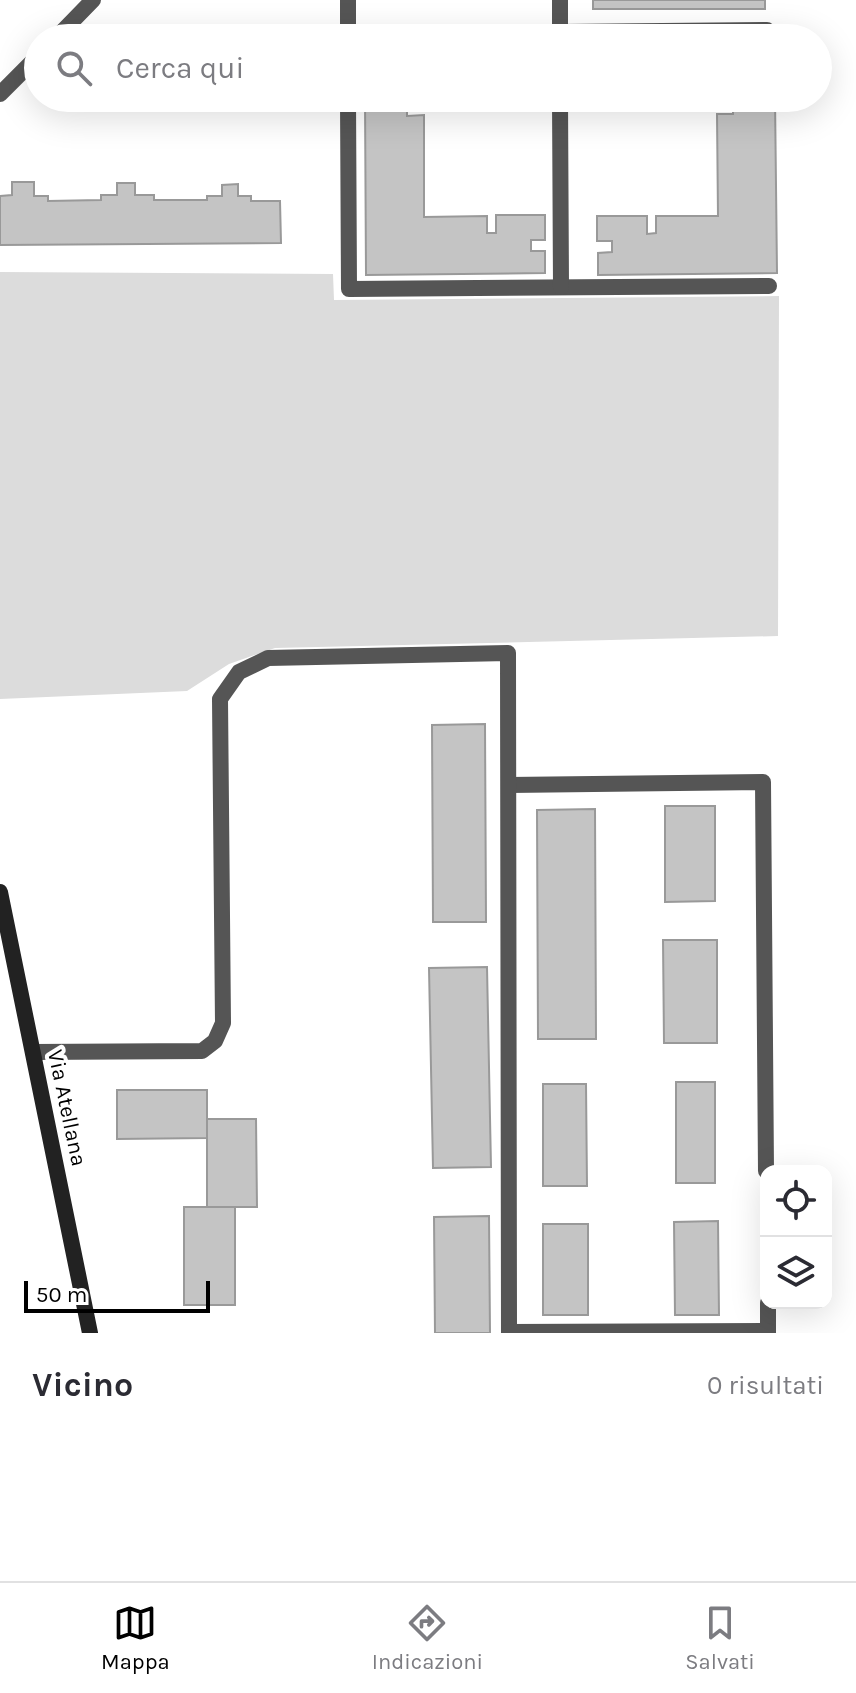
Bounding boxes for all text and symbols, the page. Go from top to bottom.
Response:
search box [24,24,832,112]
icon: search [52,46,96,90]
text: Cerca qui [116,50,244,86]
street label: Via Atellana [42,1047,92,1169]
map controls [760,1165,832,1309]
button: locate [760,1165,832,1237]
button: layers [760,1237,832,1309]
scale bar [24,1277,210,1313]
text: 50 m [36,1282,87,1308]
text: Vicino [32,1365,133,1405]
text: 0 risultati [707,1370,824,1401]
tab: Mappa [101,1601,170,1675]
tab: Indicazioni [372,1601,483,1675]
tab: Salvati [685,1601,755,1675]

